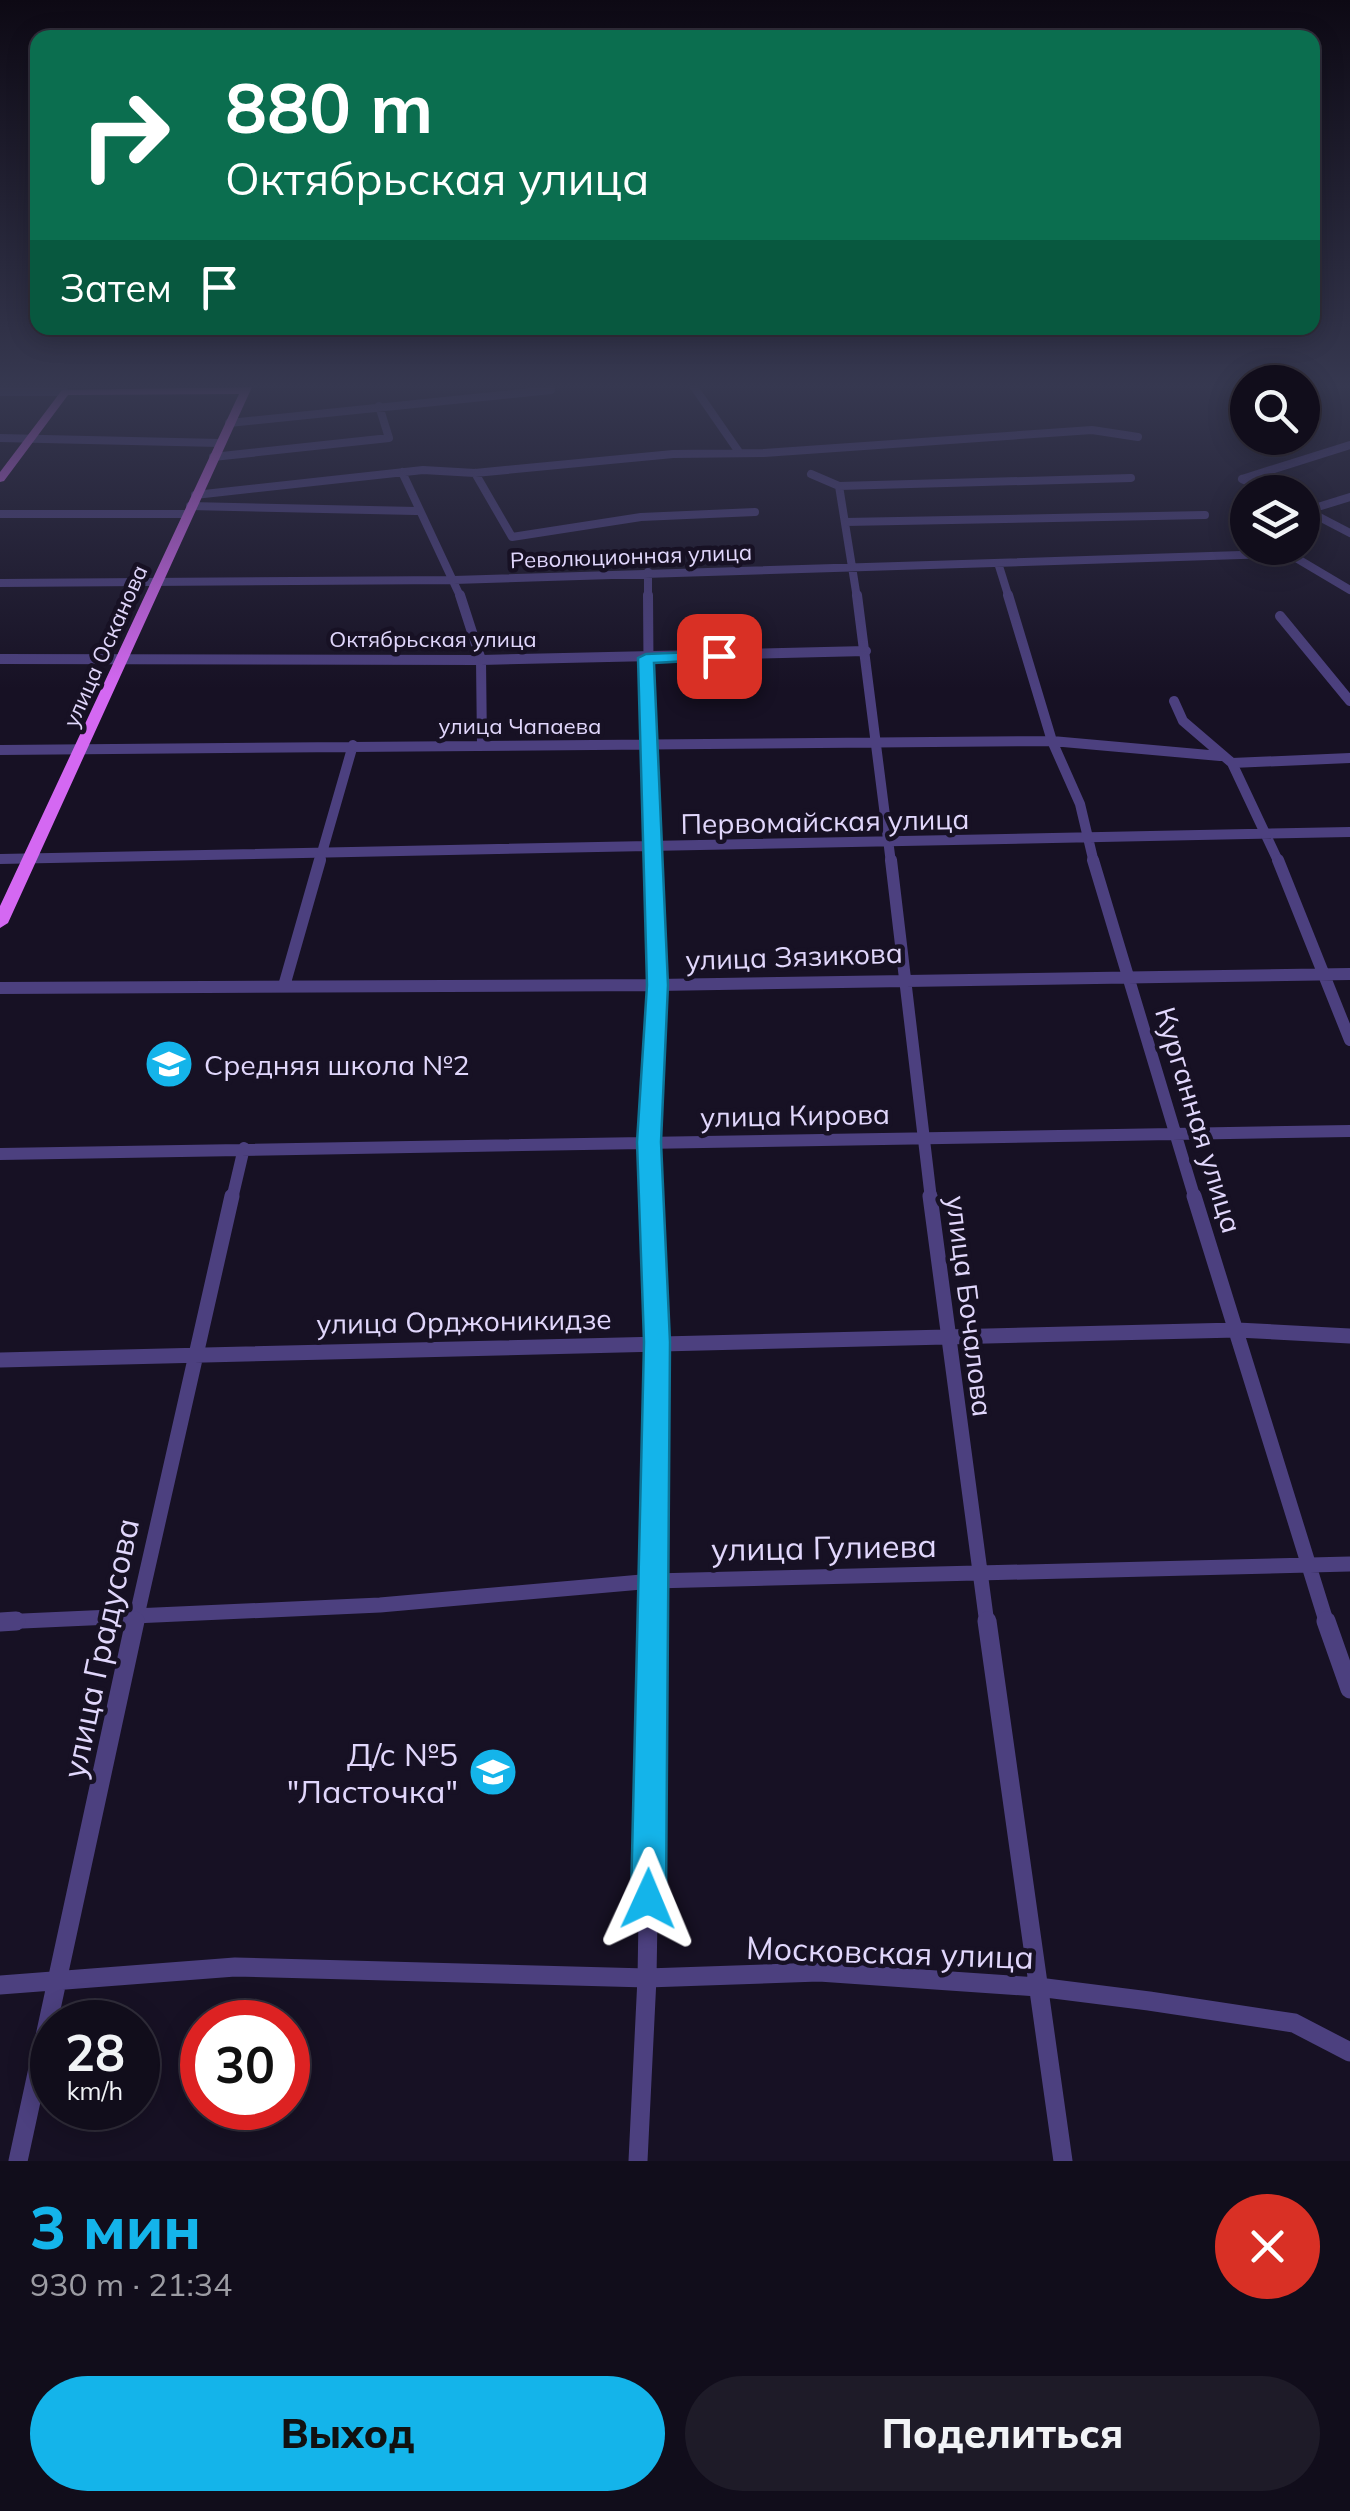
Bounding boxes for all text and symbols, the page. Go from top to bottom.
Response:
text: 880 m [225,63,433,151]
icon: right [60,70,190,200]
text: Октябрьская улица [225,150,649,206]
icon: arrive [192,260,247,315]
text: Затем [60,264,172,312]
map controls [1230,365,1320,565]
button: search [1230,365,1320,455]
button: layers [1230,475,1320,565]
street label: Революционная улица [509,538,753,574]
street label: улица Осканова [57,560,153,732]
pin [677,614,762,699]
street label: Октябрьская улица [329,625,537,653]
icon: arrive [692,629,747,684]
street label: улица Чапаева [439,712,601,740]
street label: Первомайская улица [680,801,970,841]
street label: улица Зязикова [685,935,903,977]
street label: Курганная улица [1148,1003,1250,1237]
school or university icon: Средняя школа №2 [143,1038,195,1090]
place label: Средняя школа №2 [204,1047,470,1082]
street label: улица Кирова [700,1096,890,1134]
street label: улица Бочалова [939,1194,1001,1418]
street label: улица Орджоникидзе [316,1301,612,1341]
street label: улица Градусова [53,1514,147,1782]
street label: улица Гулиева [711,1525,937,1569]
place label: Д/с №5 "Ласточка" [287,1734,458,1811]
school or university icon: Д/с №5 "Ласточка" [467,1746,519,1798]
position arrow [596,1847,700,1951]
street label: Московская улица [745,1927,1035,1977]
speed limit sign: 30 [180,2000,310,2130]
text: 28 [65,2021,125,2084]
text: km/h [67,2075,123,2106]
text: 3 мин [30,2189,201,2264]
button: close [1215,2194,1320,2299]
text: 930 m · 21:34 [30,2264,232,2304]
button: Выход [30,2376,665,2491]
button: Поделиться [685,2376,1320,2491]

